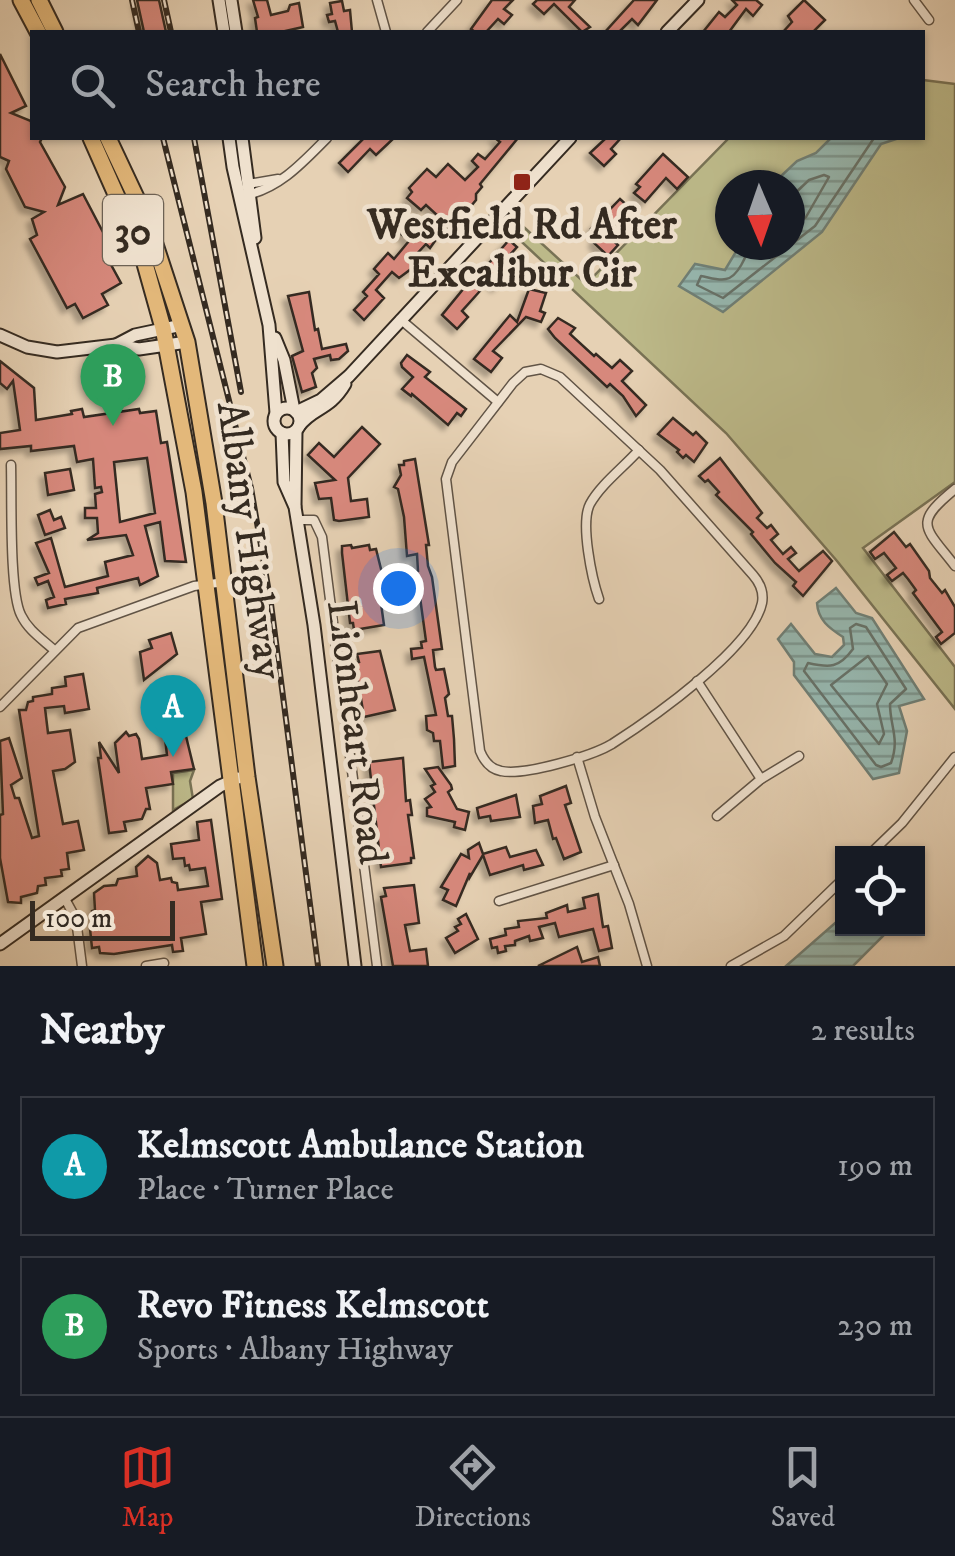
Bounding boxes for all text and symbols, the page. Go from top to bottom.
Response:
search box [30,30,925,140]
icon: search [65,58,120,113]
text: Search here [145,61,321,109]
north arrow [715,170,805,260]
marker: Westfield Rd After Excalibur Cir [511,171,533,193]
road number: 30 [103,195,163,265]
place label: Westfield Rd After Excalibur Cir [366,200,677,300]
pin: B [80,344,146,426]
street label: Albany Highway [204,398,294,684]
your location [373,563,424,614]
street label: Lionheart Road [314,597,398,867]
pin: A [140,674,206,757]
map controls [835,846,925,936]
button: locate [835,846,925,936]
scale bar [30,896,175,940]
text: 100 m [45,901,112,936]
text: Nearby [40,1005,164,1057]
text: 2 results [811,1011,915,1051]
text: Kelmscott Ambulance Station [137,1122,584,1170]
text: A [64,1146,85,1186]
text: 190 m [837,1146,913,1186]
text: Place · Turner Place [137,1170,394,1210]
text: Revo Fitness Kelmscott [137,1282,489,1330]
text: B [64,1306,85,1346]
text: 230 m [837,1306,913,1346]
text: Sports · Albany Highway [137,1330,453,1370]
tab: Map [120,1440,175,1535]
tab: Directions [415,1440,531,1535]
tab: Saved [771,1440,835,1535]

